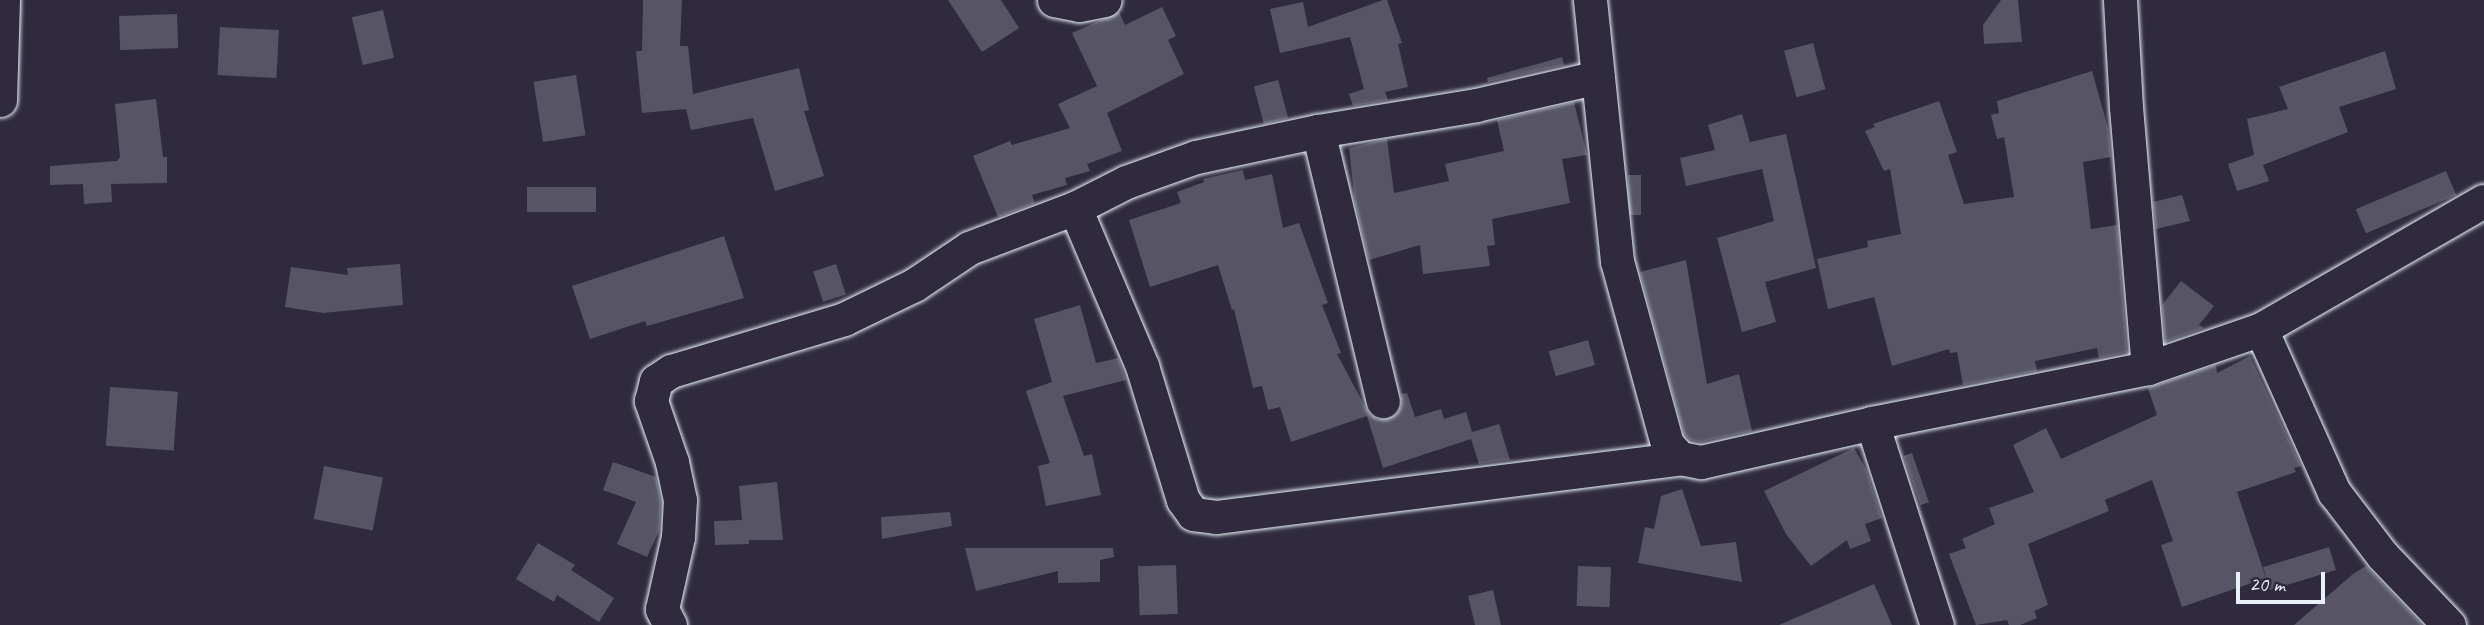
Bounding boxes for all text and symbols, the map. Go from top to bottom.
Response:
scale bar [2239,558,2328,602]
text: 20 m [2249,571,2285,597]

